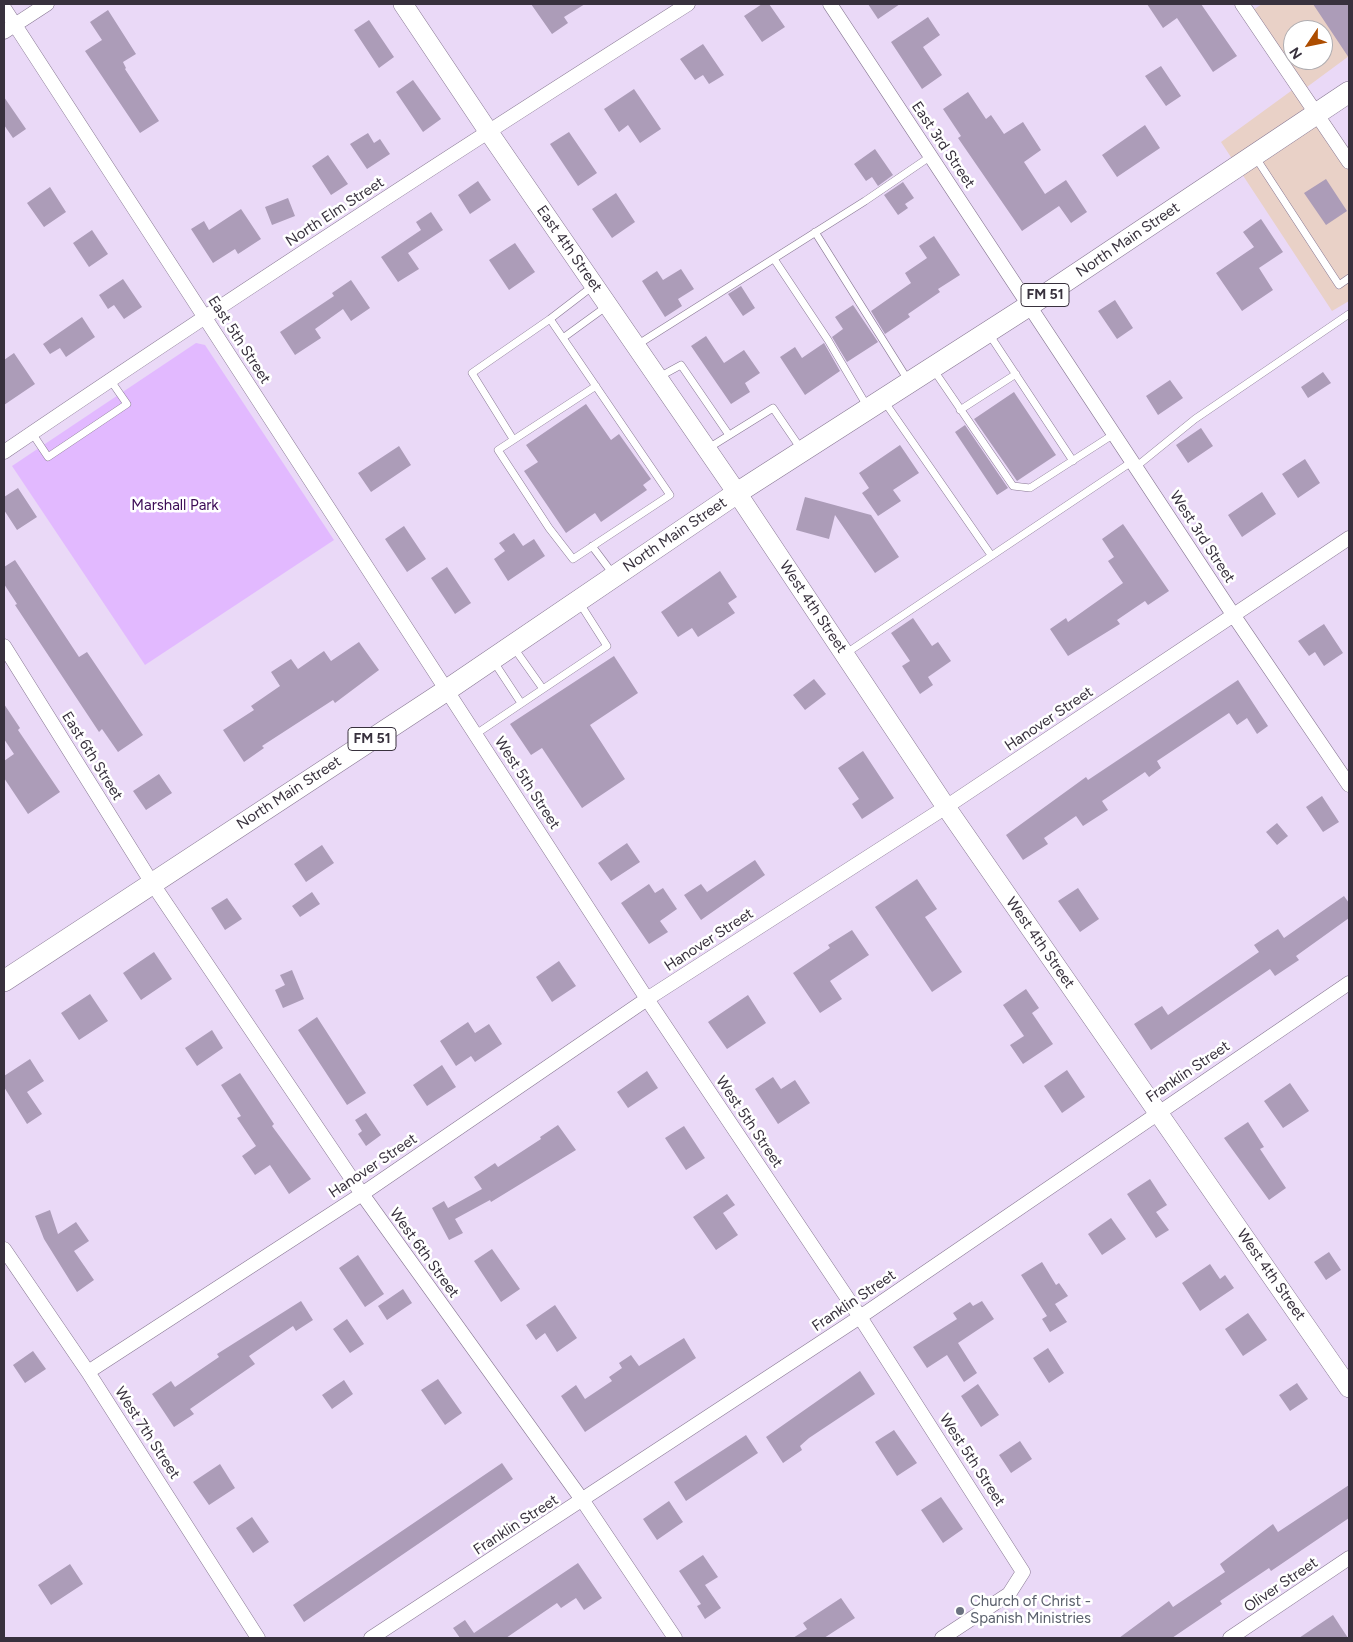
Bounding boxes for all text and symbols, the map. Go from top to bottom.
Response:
north arrow [1283,20,1333,70]
text: N [1286,44,1306,62]
street label: East 3rd Street [907,98,979,192]
street label: North Elm Street [282,173,388,251]
street label: North Main Street [1073,199,1183,281]
street label: East 4th Street [532,202,606,296]
road number: FM 51 [1021,284,1069,306]
street label: East 5th Street [204,293,274,387]
street label: West 3rd Street [1166,488,1238,586]
street label: North Main Street [620,494,730,576]
park label: Marshall Park [131,497,219,515]
street label: West 4th Street [776,557,850,657]
street label: Hanover Street [1002,683,1096,755]
street label: East 6th Street [58,708,126,804]
road number: FM 51 [348,728,396,751]
street label: West 5th Street [490,733,564,833]
street label: North Main Street [233,752,345,834]
street label: West 4th Street [1002,894,1078,992]
street label: Hanover Street [661,905,757,975]
street label: Franklin Street [1143,1037,1233,1107]
street label: West 5th Street [712,1073,786,1171]
street label: Hanover Street [326,1130,420,1202]
street label: West 6th Street [385,1205,463,1301]
street label: West 4th Street [1233,1226,1309,1324]
street label: Franklin Street [809,1266,899,1336]
street label: West 7th Street [111,1384,183,1482]
street label: West 5th Street [935,1410,1009,1510]
street label: Franklin Street [470,1491,562,1559]
street label: Oliver Street [1241,1554,1321,1616]
place label: Church of Christ - Spanish Ministries [970,1593,1091,1628]
marker: Church of Christ - Spanish Ministries [954,1605,966,1617]

